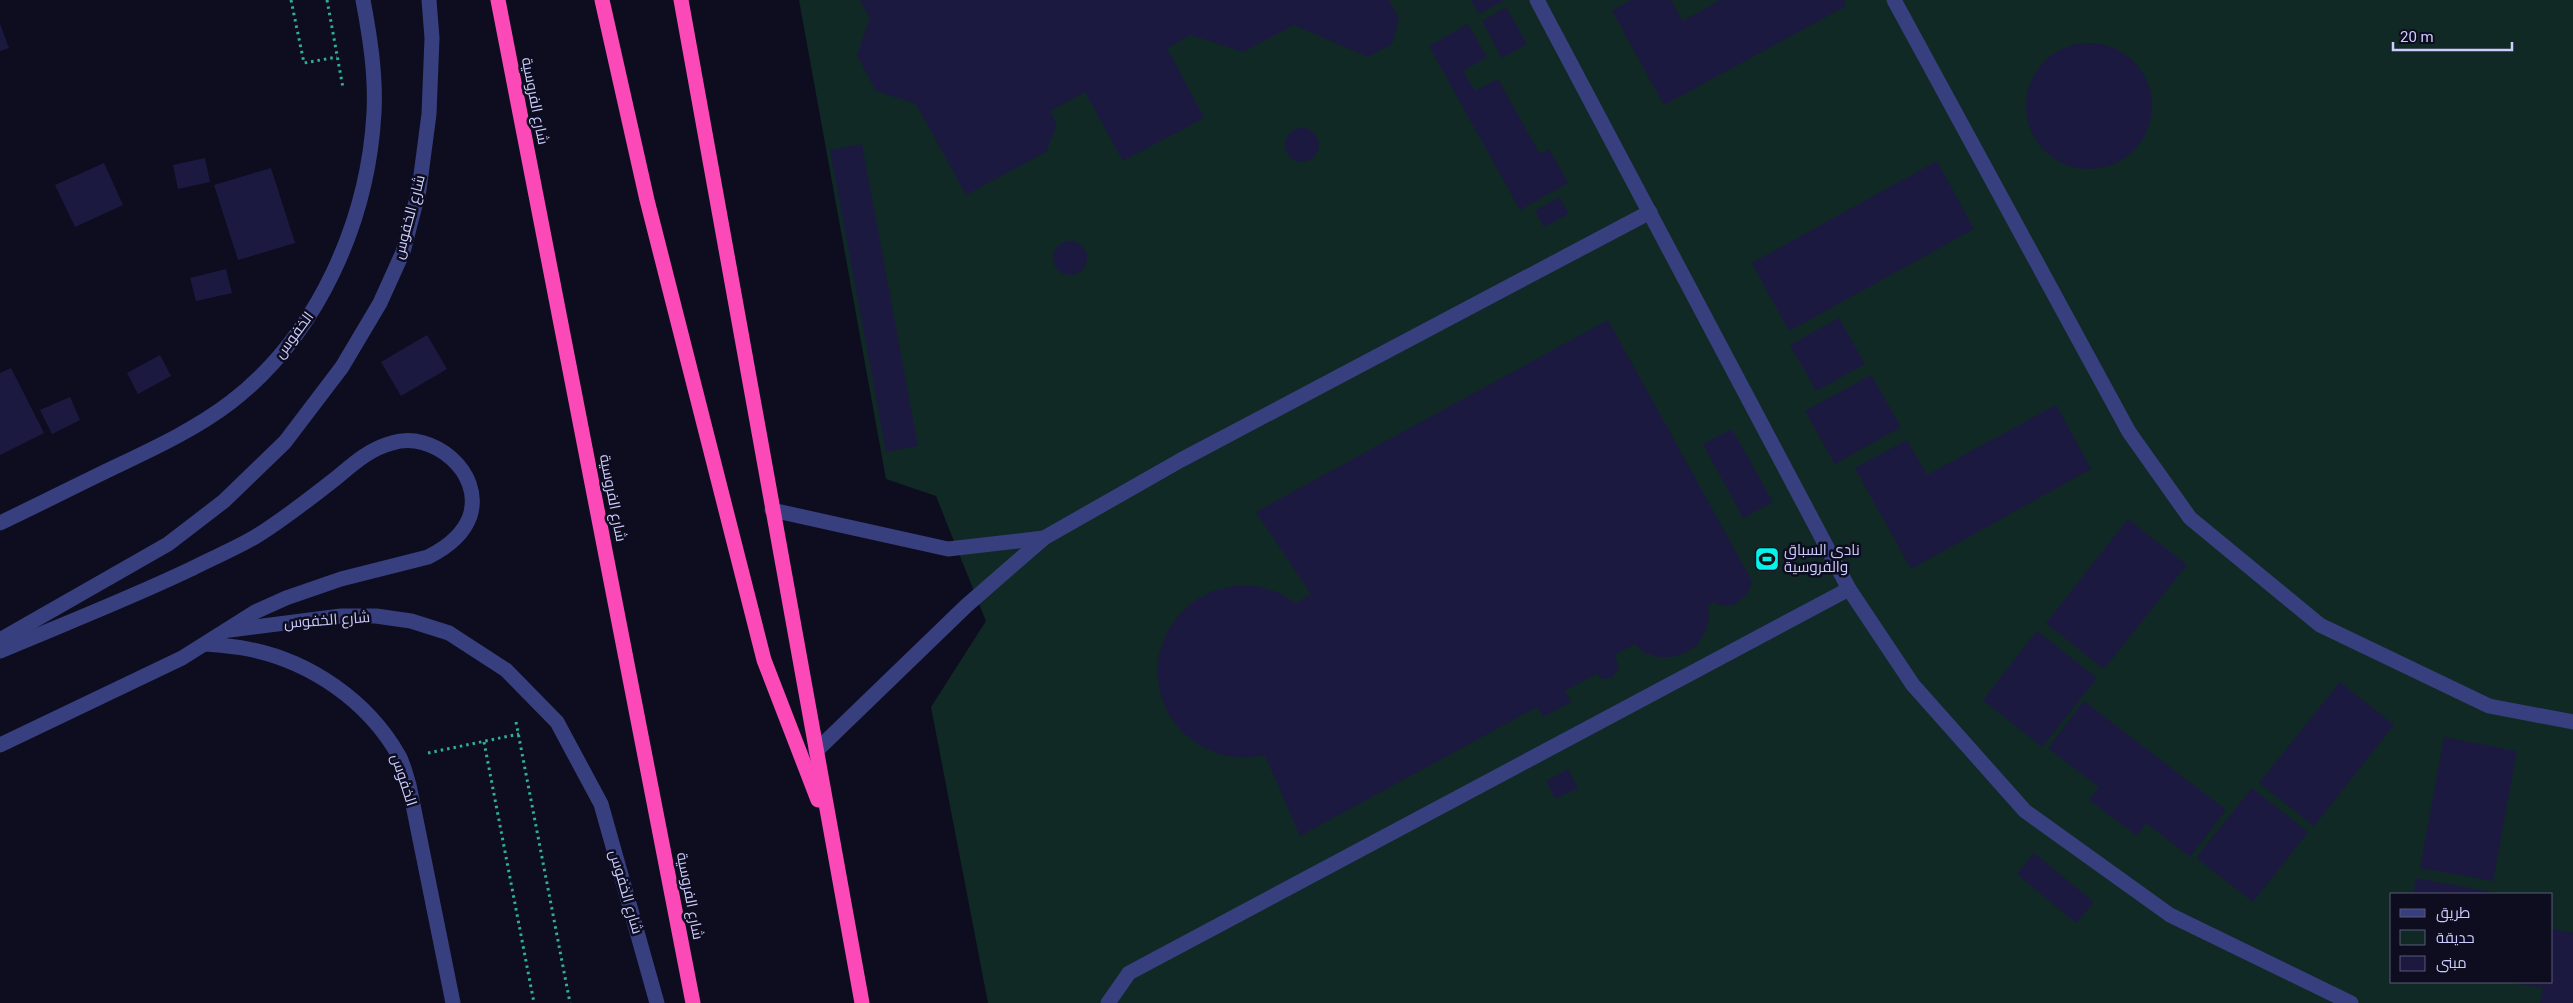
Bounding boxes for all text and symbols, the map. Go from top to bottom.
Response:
scale bar [2393,20,2512,52]
text: 20 m [2400,28,2434,46]
street label: شارع الفروسية [516,56,552,147]
street label: شارع الخفوس [389,173,431,262]
street label: الخفوس [271,308,318,362]
street label: شارع الفروسية [594,453,630,544]
place label: نادي السباق والفروسية [1784,541,1860,576]
sports icon: نادي السباق والفروسية [1754,546,1780,572]
street label: شارع الخفوس [283,608,371,634]
street label: الخفوس [386,752,421,809]
street label: شارع الخفوس [604,848,647,937]
street label: شارع الفروسية [671,851,707,942]
legend [2390,893,2553,983]
text: طريق [2436,904,2470,923]
text: حديقة [2436,929,2475,947]
text: مبنى [2436,954,2467,973]

